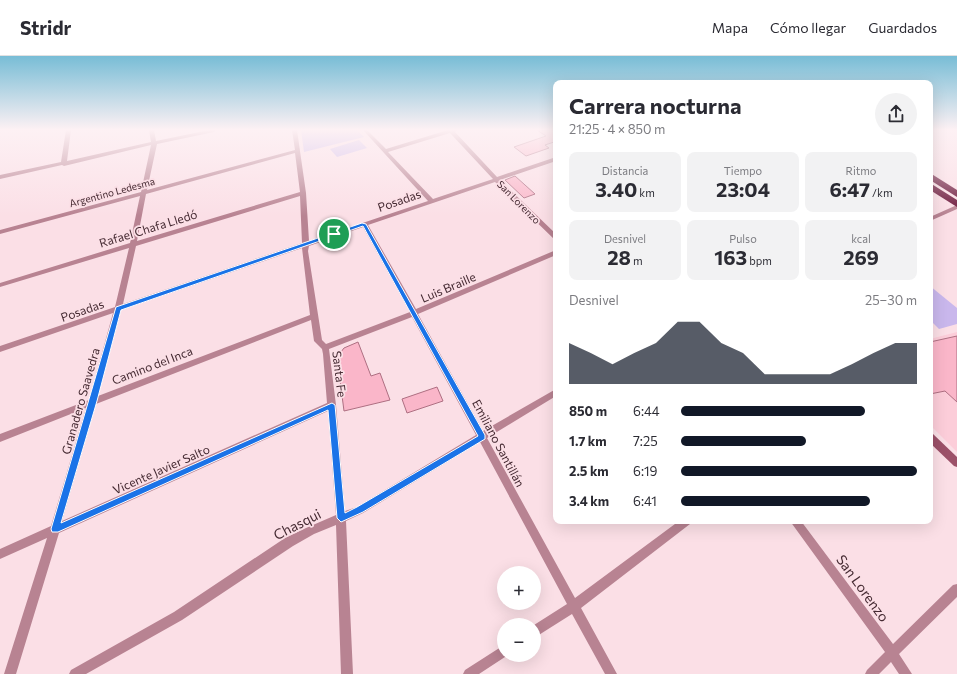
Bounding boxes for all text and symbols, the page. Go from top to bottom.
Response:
text: Stridr [20,16,71,39]
text: Mapa [712,19,748,36]
text: Cómo llegar [770,19,846,36]
text: Guardados [868,19,937,36]
text: Carrera nocturna [569,92,741,119]
button: share [875,93,917,135]
text: 21:25 · 4 × 850 m [569,121,665,137]
text: Distancia [602,164,648,177]
text: Tiempo [724,164,762,177]
text: Ritmo [846,164,876,177]
street label: Argentino Ledesma [68,175,156,209]
text: 3.40 [595,177,637,201]
text: 23:04 [716,177,770,201]
text: 6:47 [829,177,870,201]
street label: San Lorenzo [495,178,543,226]
street label: Posadas [376,186,422,214]
text: km [637,186,655,199]
text: /km [870,186,893,199]
street label: Rafael Chafa Lledó [97,206,199,250]
pin [317,217,351,251]
icon: arrive [323,223,345,245]
text: Desnivel [604,232,646,245]
text: Pulso [729,232,757,245]
text: kcal [851,232,871,245]
text: 28 [607,245,631,269]
text: 163 [714,245,747,269]
text: 269 [843,245,879,269]
text: m [631,254,643,267]
text: bpm [747,254,772,267]
street label: Luis Braille [418,269,478,305]
text: Desnivel [569,292,619,308]
text: 25–30 m [865,292,917,308]
street label: Posadas [59,296,105,324]
street label: Camino del Inca [110,343,194,387]
street label: Granadero Saavedra [58,346,102,456]
street label: Santa Fe [330,350,350,398]
street label: Emiliano Santillán [470,397,528,489]
text: 850 m [569,403,607,419]
text: 6:44 [633,403,660,419]
text: 1.7 km [569,433,607,449]
text: 7:25 [633,433,658,449]
street label: Vicente Javier Salto [110,441,212,498]
text: 2.5 km [569,463,609,479]
text: 6:19 [633,463,657,479]
text: 3.4 km [569,493,609,509]
text: 6:41 [633,493,657,509]
street label: Chasqui [270,505,324,543]
street label: San Lorenzo [833,551,893,625]
map controls [497,566,541,662]
button: + [497,566,541,610]
button: − [497,618,541,662]

